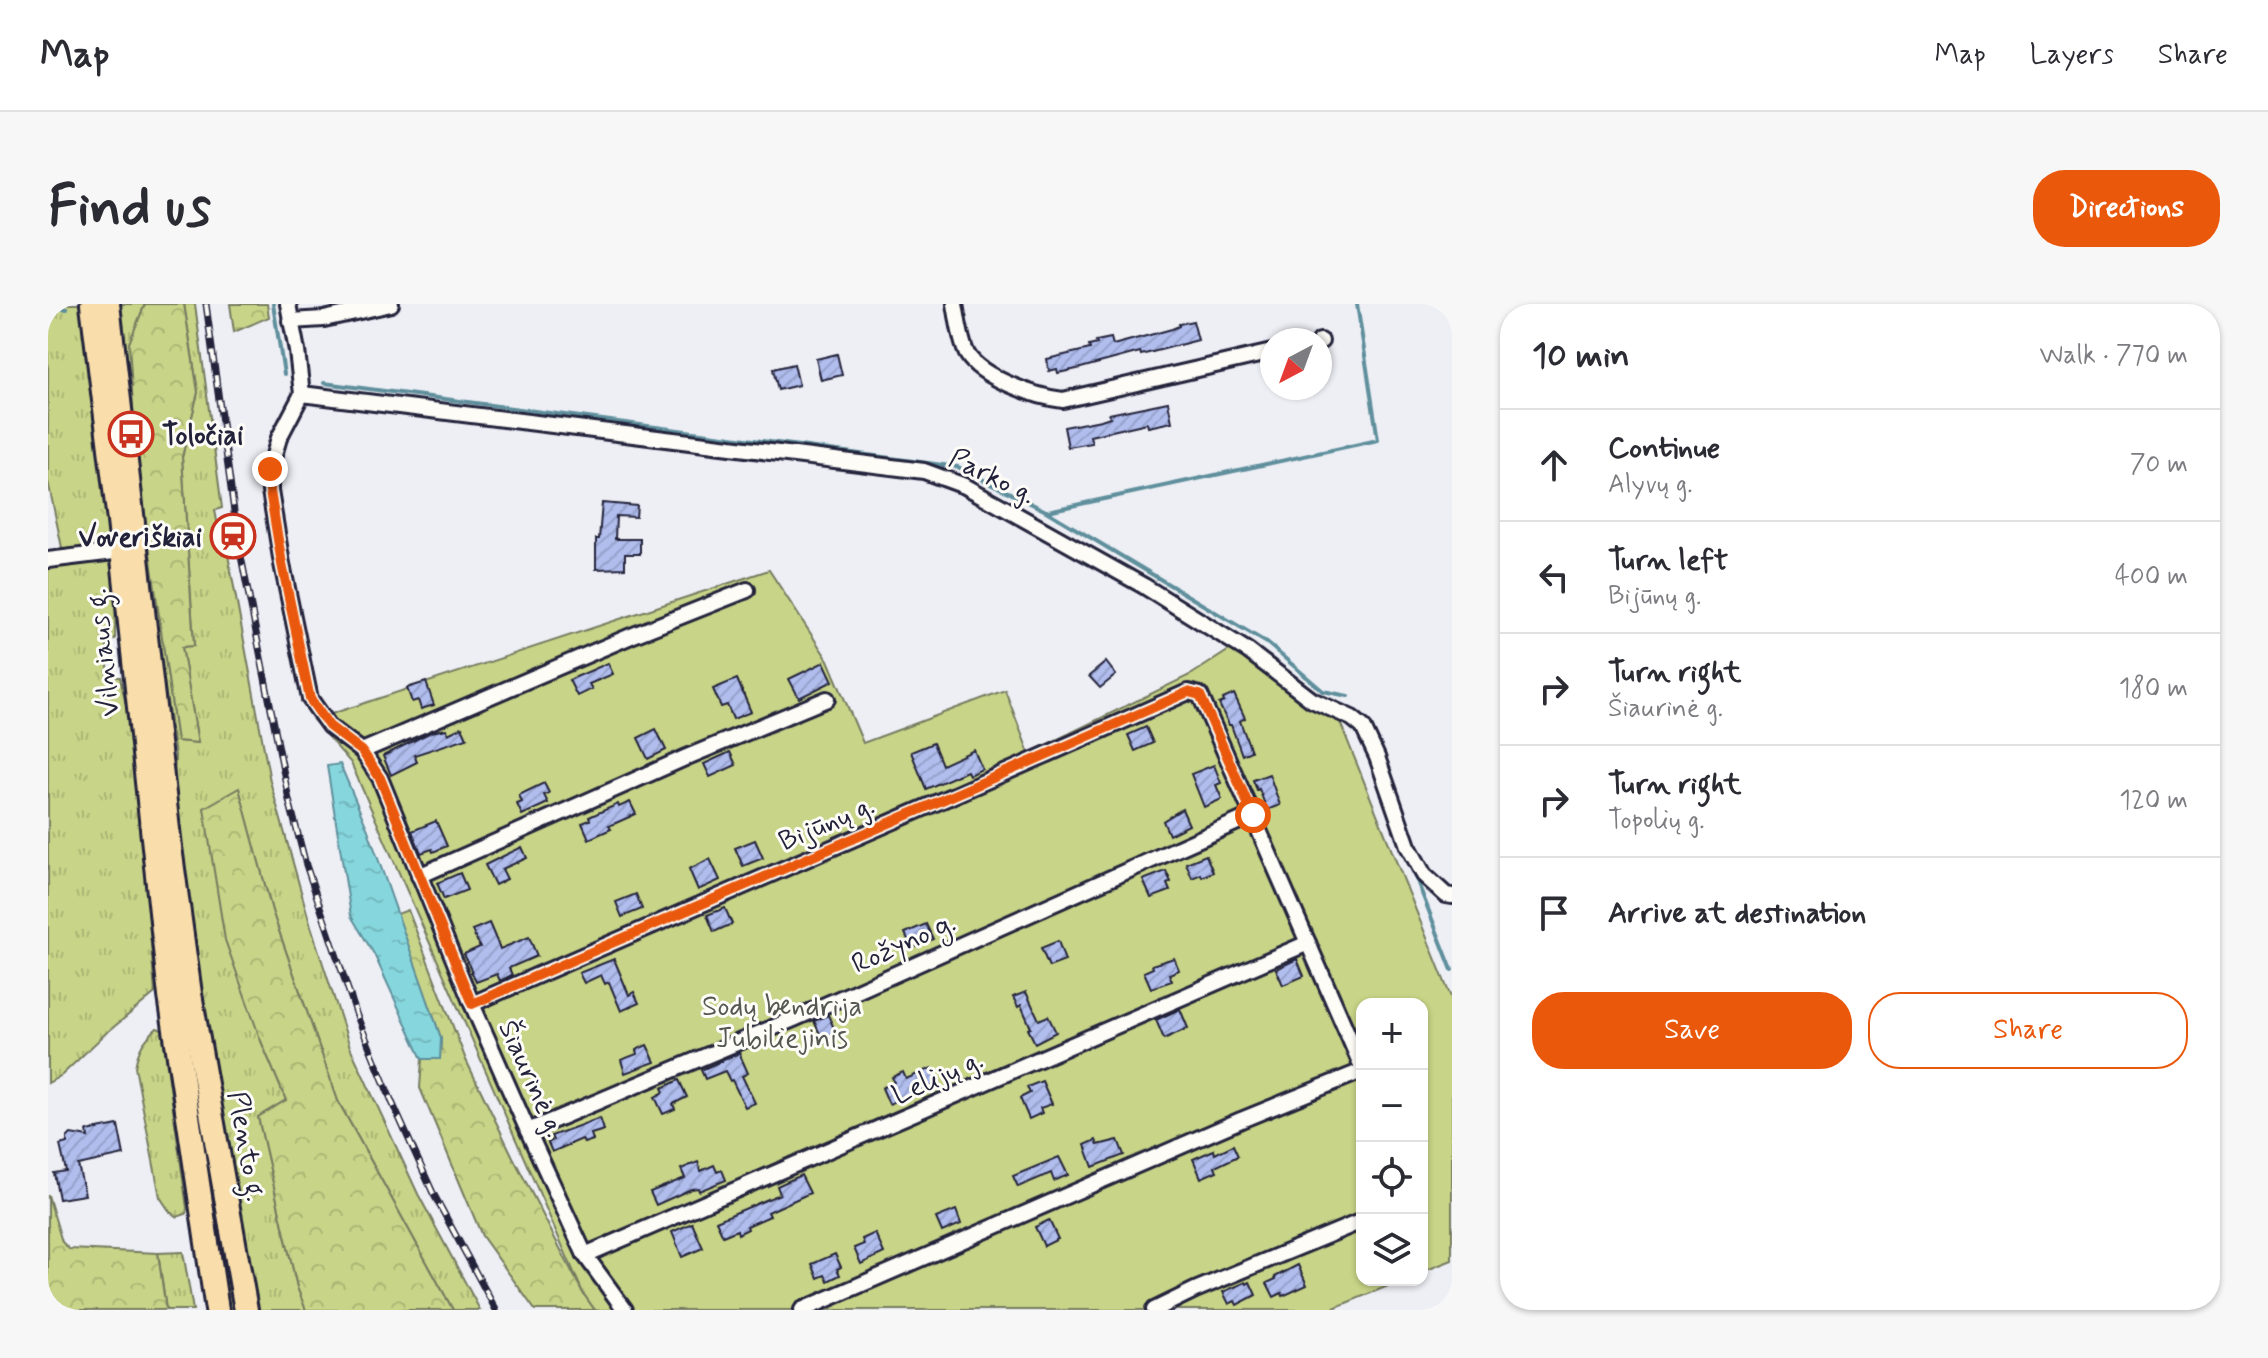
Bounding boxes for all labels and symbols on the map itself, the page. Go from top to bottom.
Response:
north arrow [1260,328,1332,400]
bus stop icon: Toločiai [107,410,155,458]
place label: Toločiai [162,418,243,455]
street label: Parko g. [942,440,1041,514]
route end [252,451,288,487]
station icon: Voveriškiai [209,512,257,560]
place label: Voveriškiai [78,520,202,557]
street label: Vilniaus g. [79,587,133,719]
street label: Bijūnų g. [773,788,880,861]
route start [1235,797,1271,833]
street label: Rožyno g. [846,905,963,985]
park label: Sodų bendrija Jubiliejinis [702,989,862,1058]
street label: Šiaurinė g. [489,1015,573,1143]
street label: Lelijų g. [887,1042,989,1115]
street label: Plento g. [215,1088,273,1205]

